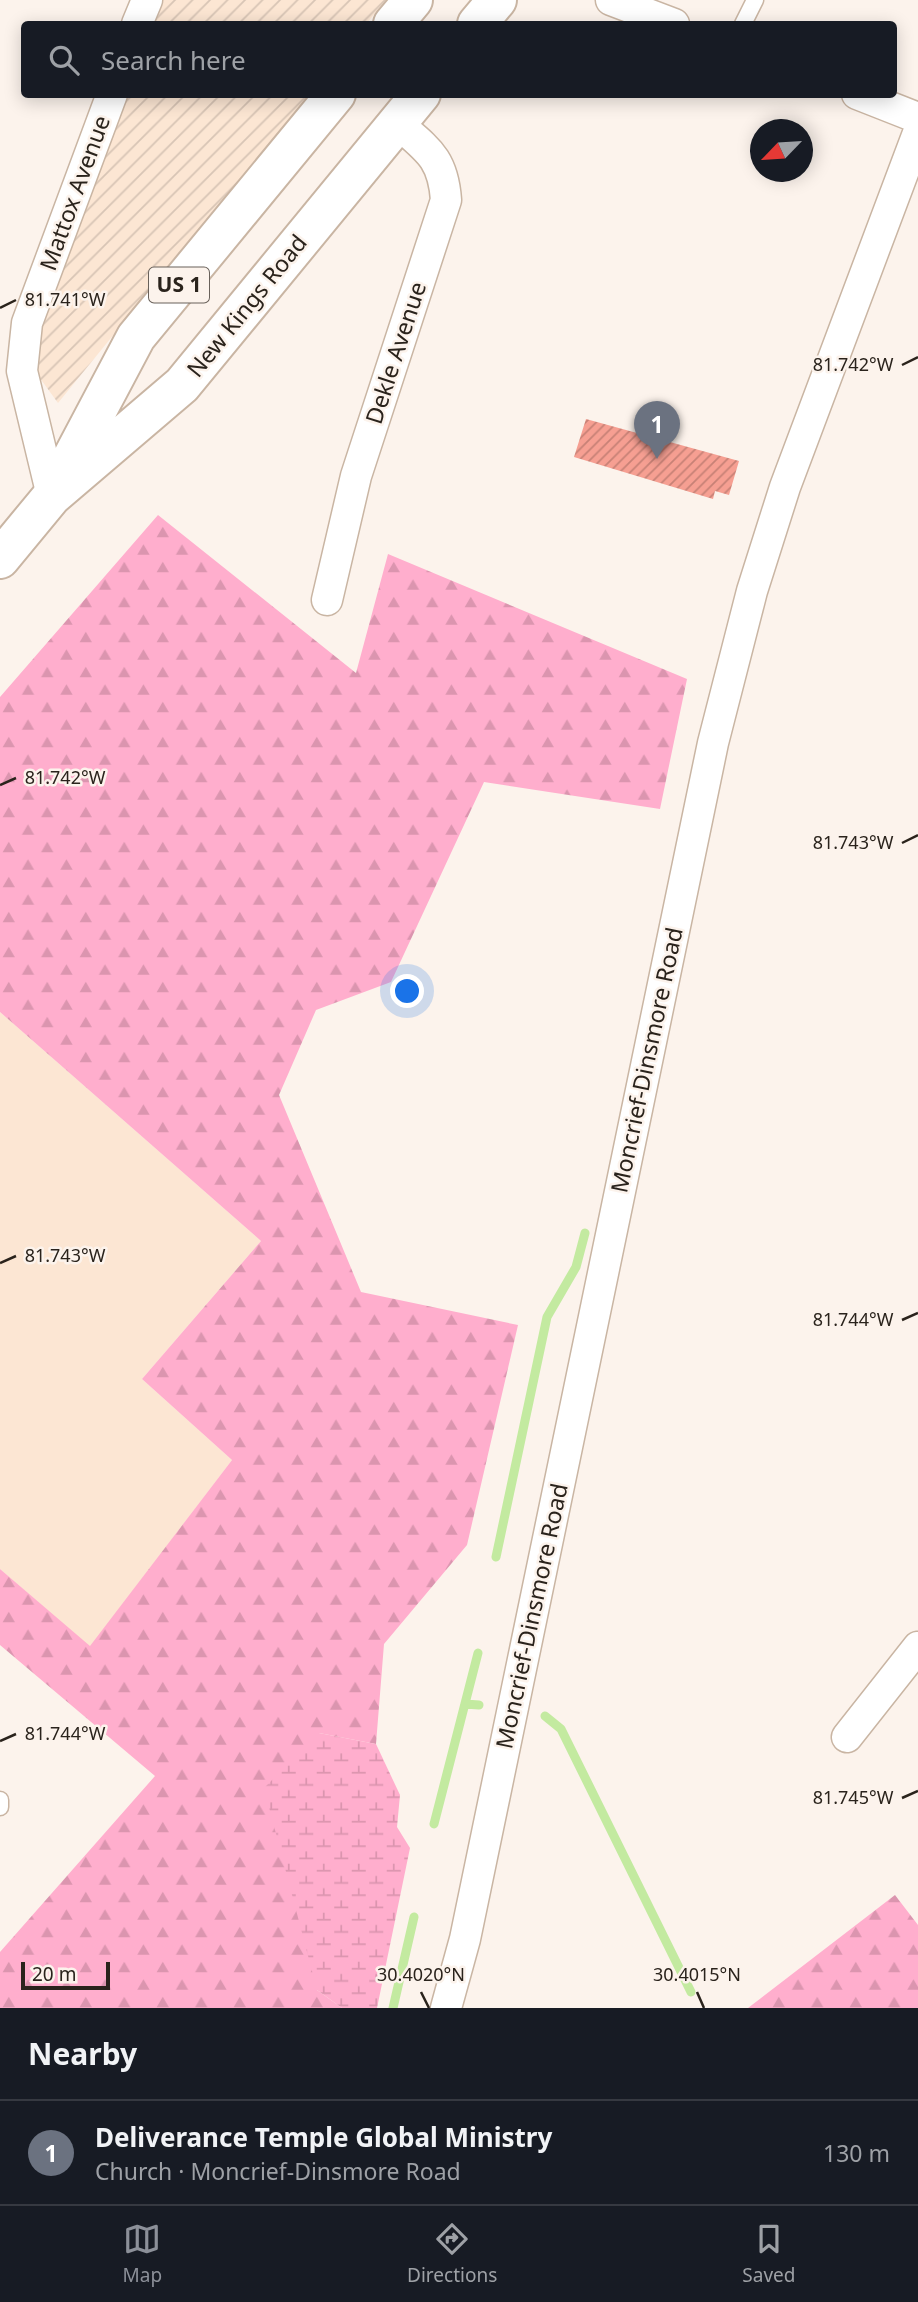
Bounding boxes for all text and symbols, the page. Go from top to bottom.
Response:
search box [21,21,897,98]
icon: search [45,41,83,79]
text: Search here [101,42,246,78]
street label: Mattox Avenue [31,111,117,275]
north arrow [750,119,813,182]
street label: New Kings Road [179,227,314,383]
road number: US 1 [149,268,209,302]
street label: Dekle Avenue [357,278,433,428]
text: 81.741°W [25,287,106,311]
text: 81.742°W [813,352,894,376]
pin: 1 [634,401,680,459]
text: 81.742°W [25,765,106,789]
text: 81.743°W [813,830,894,854]
street label: Moncrief-Dinsmore Road [602,924,690,1195]
your location [390,974,424,1008]
text: 81.743°W [25,1243,106,1267]
text: 81.744°W [813,1307,894,1331]
street label: Moncrief-Dinsmore Road [487,1480,575,1751]
text: 81.744°W [25,1721,106,1745]
text: 81.745°W [813,1785,894,1809]
scale bar [21,1959,110,1991]
text: 20 m [32,1961,76,1987]
text: 30.4020°N [377,1962,465,1986]
text: 30.4015°N [653,1962,741,1986]
text: Nearby [28,2033,137,2074]
text: Deliverance Temple Global Ministry [95,2119,552,2155]
text: 1 [44,2137,58,2169]
text: 130 m [823,2137,890,2169]
text: Church · Moncrief-Dinsmore Road [95,2155,461,2187]
tab: Map [123,2220,162,2288]
tab: Directions [407,2220,497,2288]
tab: Saved [742,2220,795,2288]

